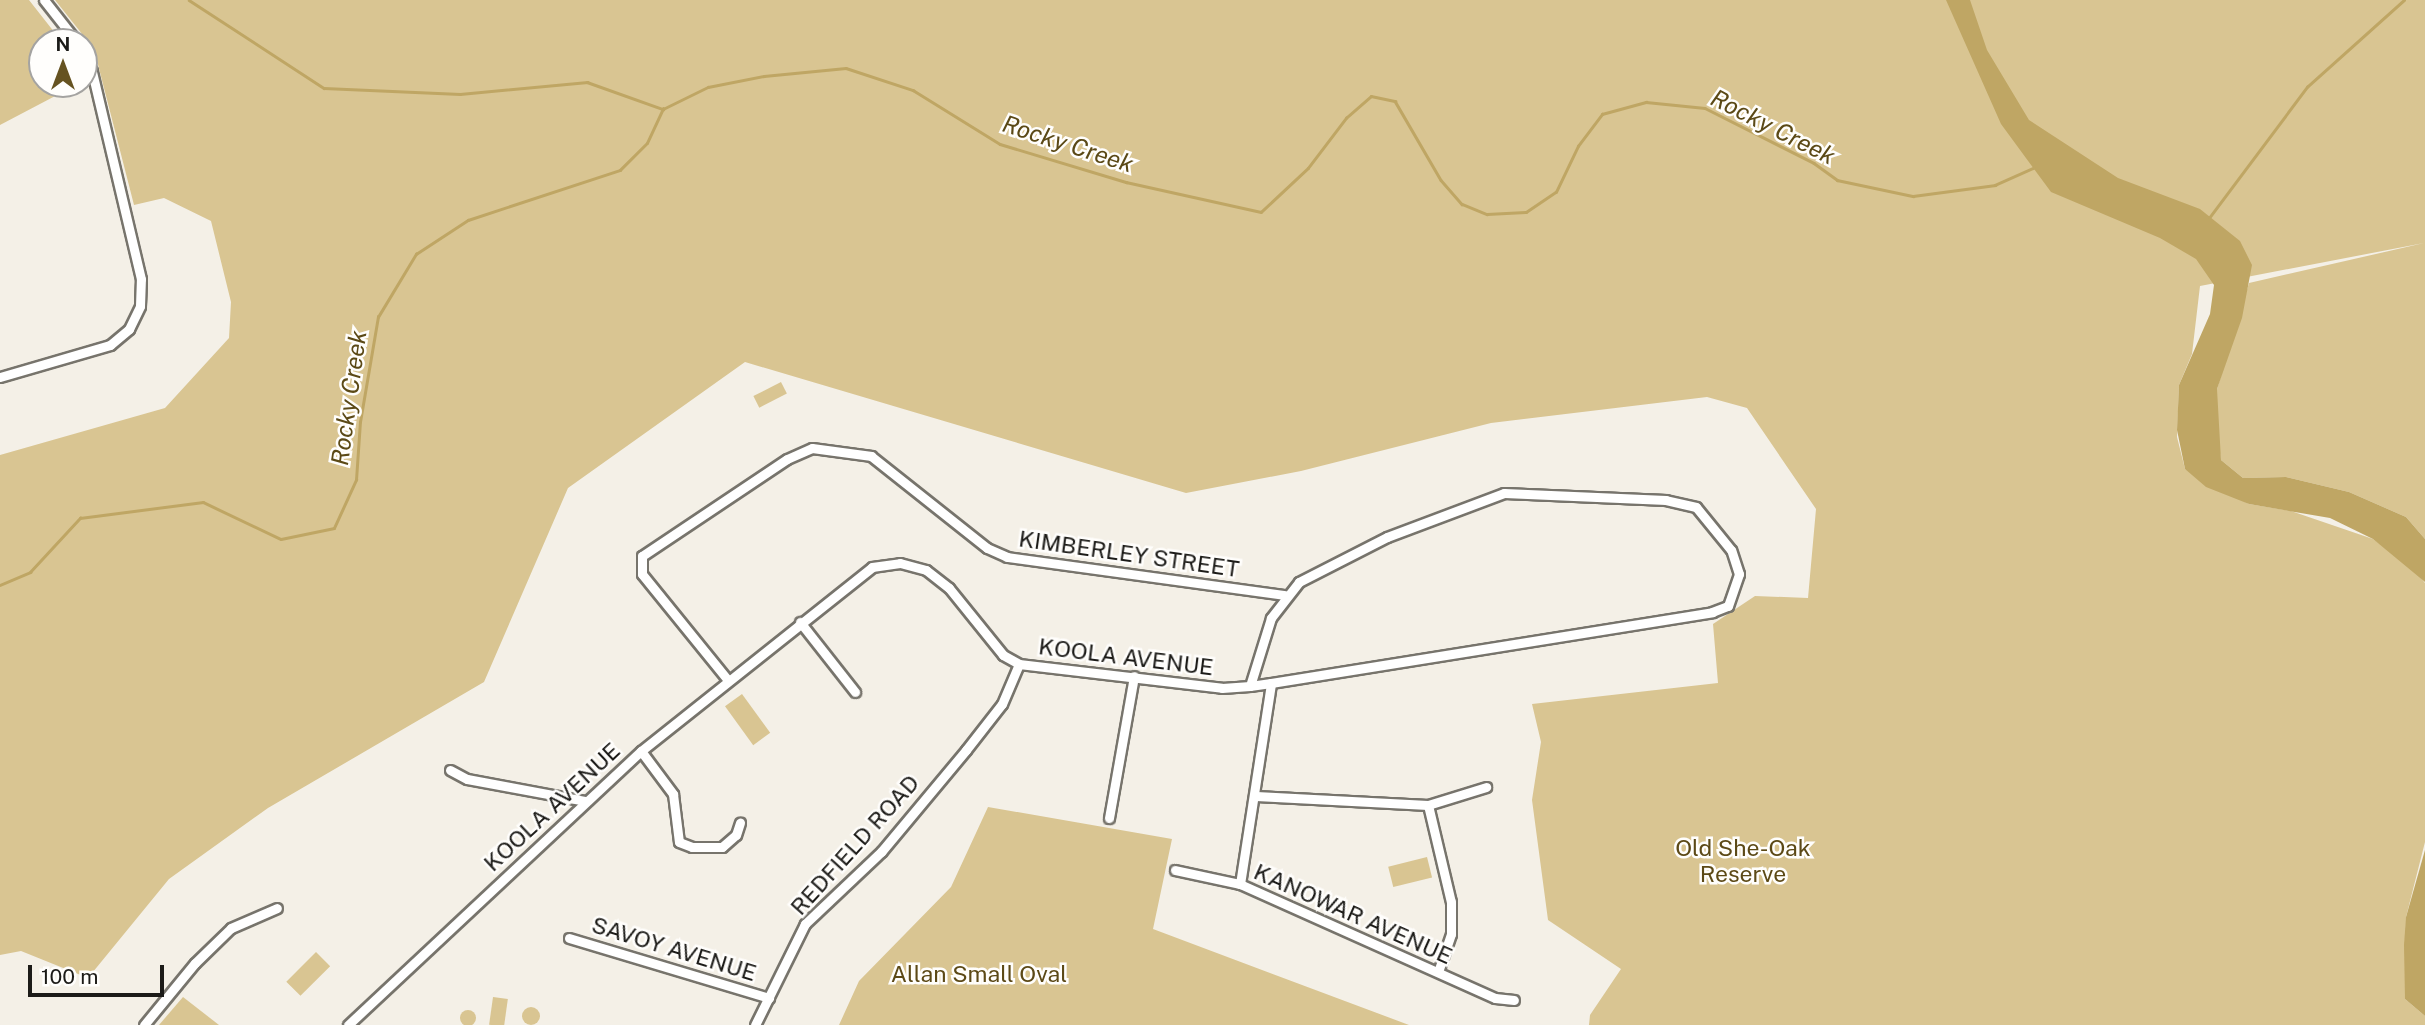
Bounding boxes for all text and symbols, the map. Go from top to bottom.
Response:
north arrow [28,28,98,98]
text: N [56,33,70,55]
water label: Rocky Creek [1706,83,1840,171]
water label: Rocky Creek [999,109,1137,179]
water label: Rocky Creek [325,329,373,467]
street label: KIMBERLEY STREET [1017,525,1241,583]
street label: KOOLA AVENUE [1037,633,1215,681]
street label: KOOLA AVENUE [478,737,626,877]
street label: REDFIELD ROAD [785,769,925,921]
park label: Old She-Oak Reserve [1675,834,1811,888]
street label: KANOWAR AVENUE [1250,858,1456,970]
street label: SAVOY AVENUE [588,911,760,987]
scale bar [32,951,168,995]
park label: Allan Small Oval [891,960,1067,988]
text: 100 m [41,964,98,989]

